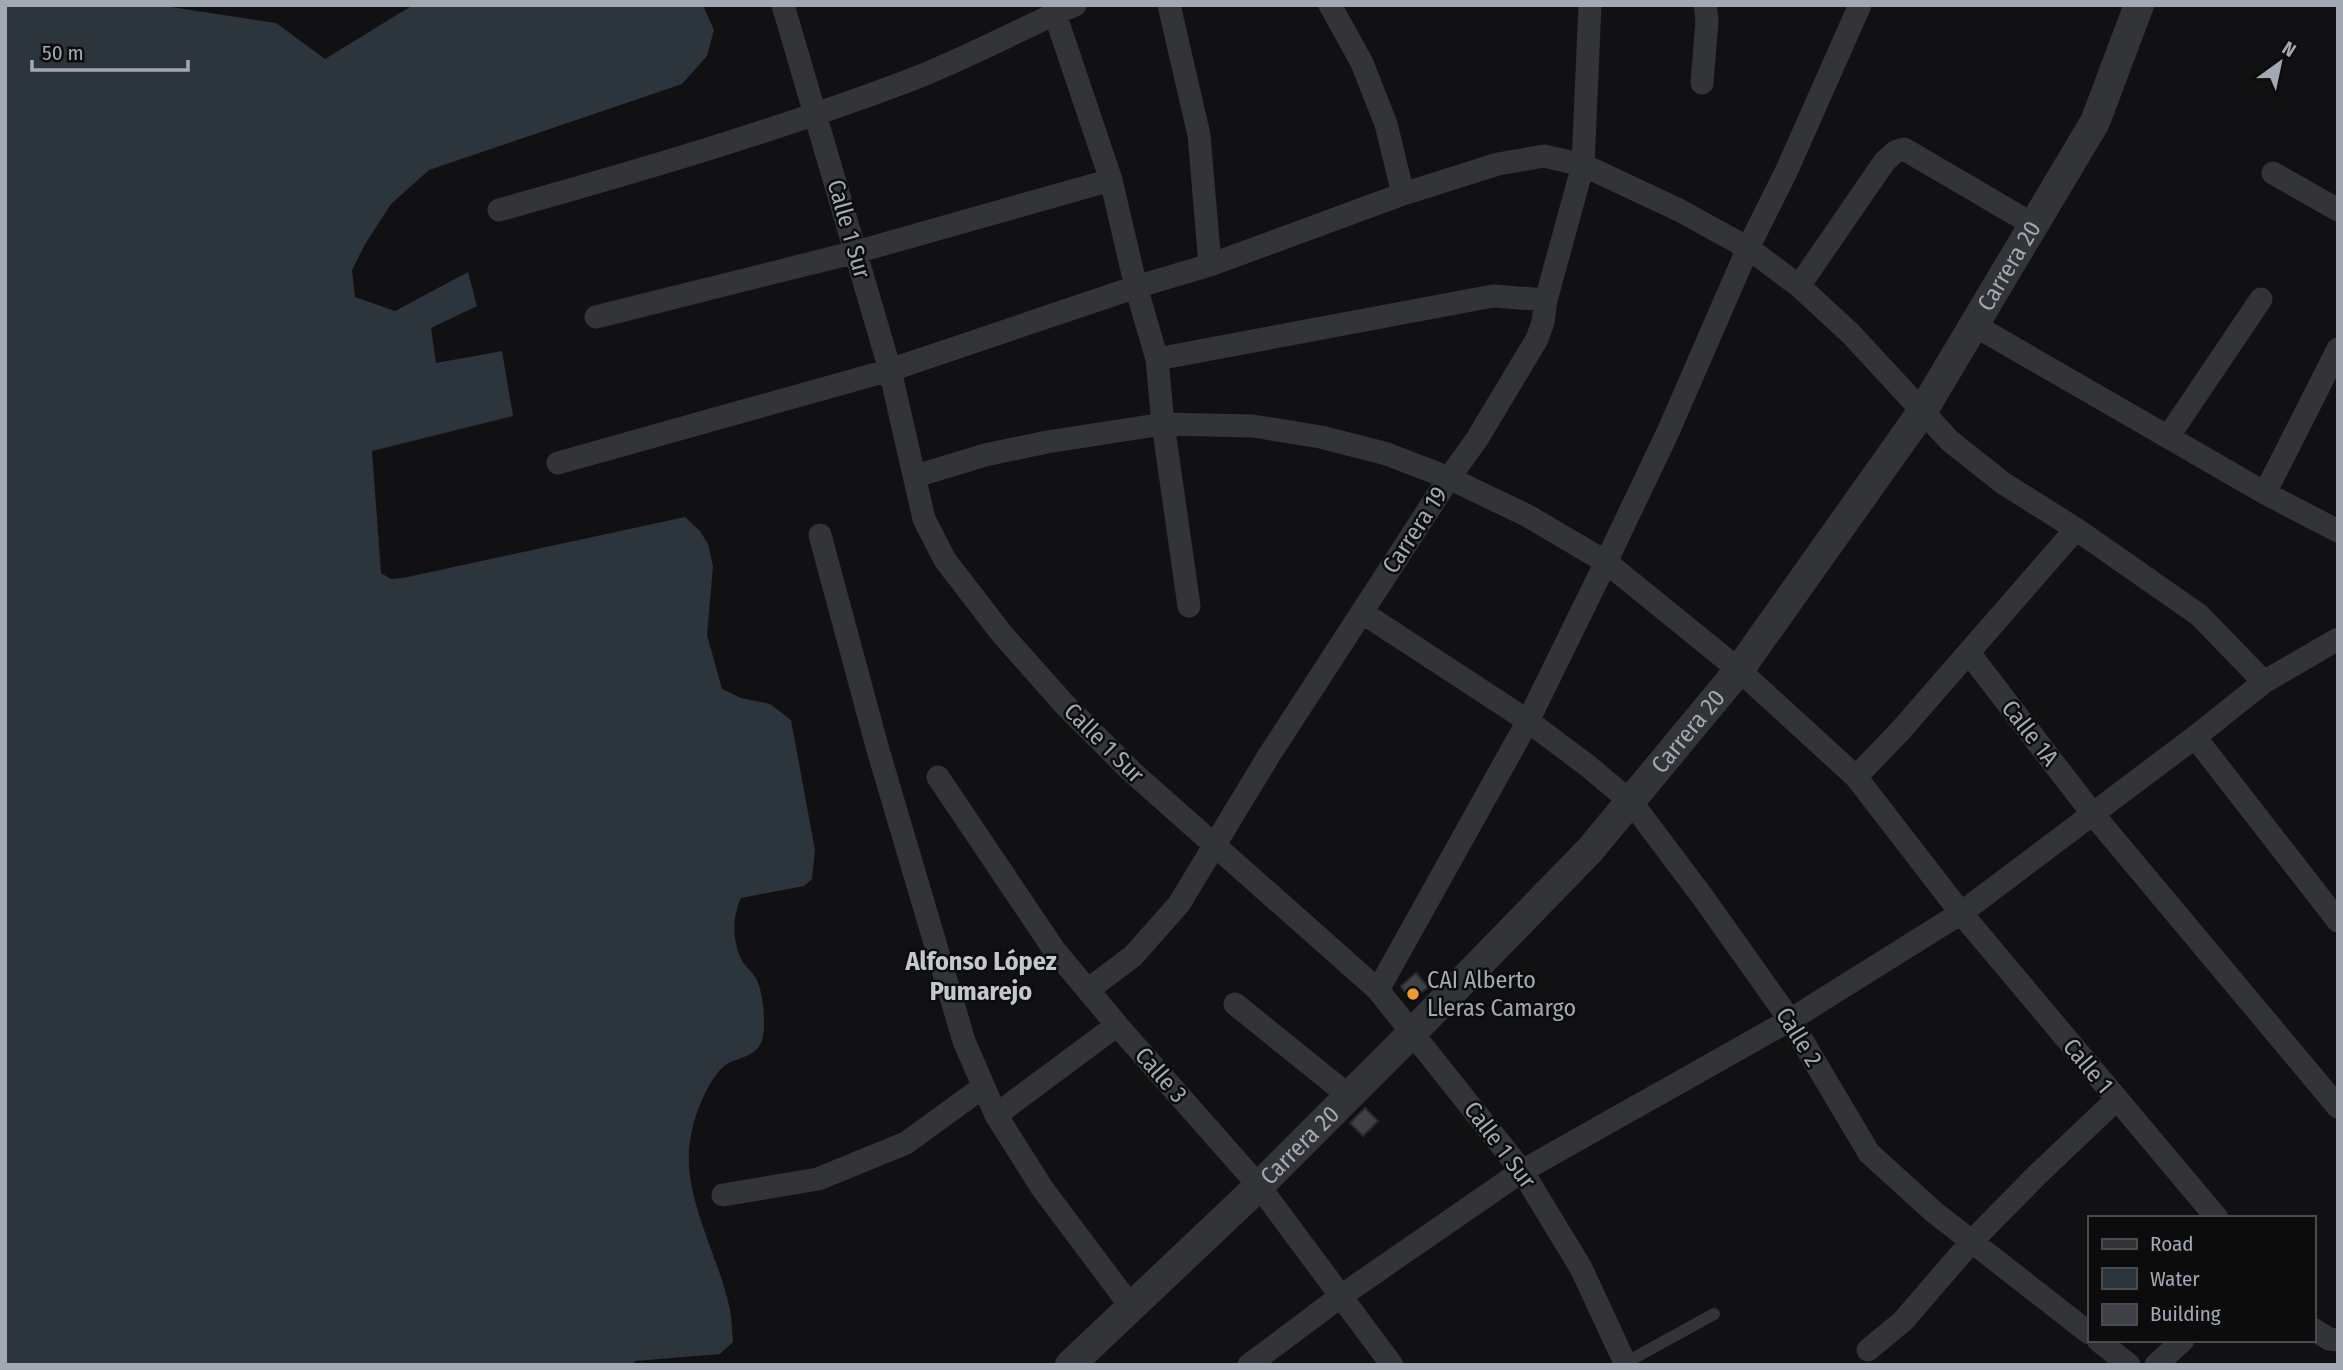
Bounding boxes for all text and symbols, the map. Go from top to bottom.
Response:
scale bar [32,28,187,72]
north arrow [2245,28,2315,98]
text: N [2278,36,2300,62]
text: 50 m [42,40,84,66]
street label: Calle 1 Sur [822,176,877,282]
street label: Carrera 20 [1972,216,2047,316]
street label: Carrera 19 [1377,481,1453,579]
street label: Carrera 20 [1646,684,1731,779]
street label: Calle 1A [1996,695,2065,772]
street label: Calle 1 Sur [1058,697,1150,789]
district label: Alfonso López Pumarejo [904,946,1057,1007]
place label: CAI Alberto Lleras Camargo [1427,966,1576,1022]
marker: CAI Alberto Lleras Camargo [1405,986,1421,1002]
street label: Calle 2 [1770,1002,1828,1072]
street label: Calle 1 [2057,1033,2119,1099]
street label: Calle 3 [1129,1042,1193,1108]
street label: Calle 1 Sur [1458,1096,1542,1194]
street label: Carrera 20 [1255,1100,1345,1190]
legend [2088,1216,2315,1342]
text: Road [2150,1231,2194,1257]
text: Water [2150,1266,2200,1292]
text: Building [2150,1301,2221,1327]

